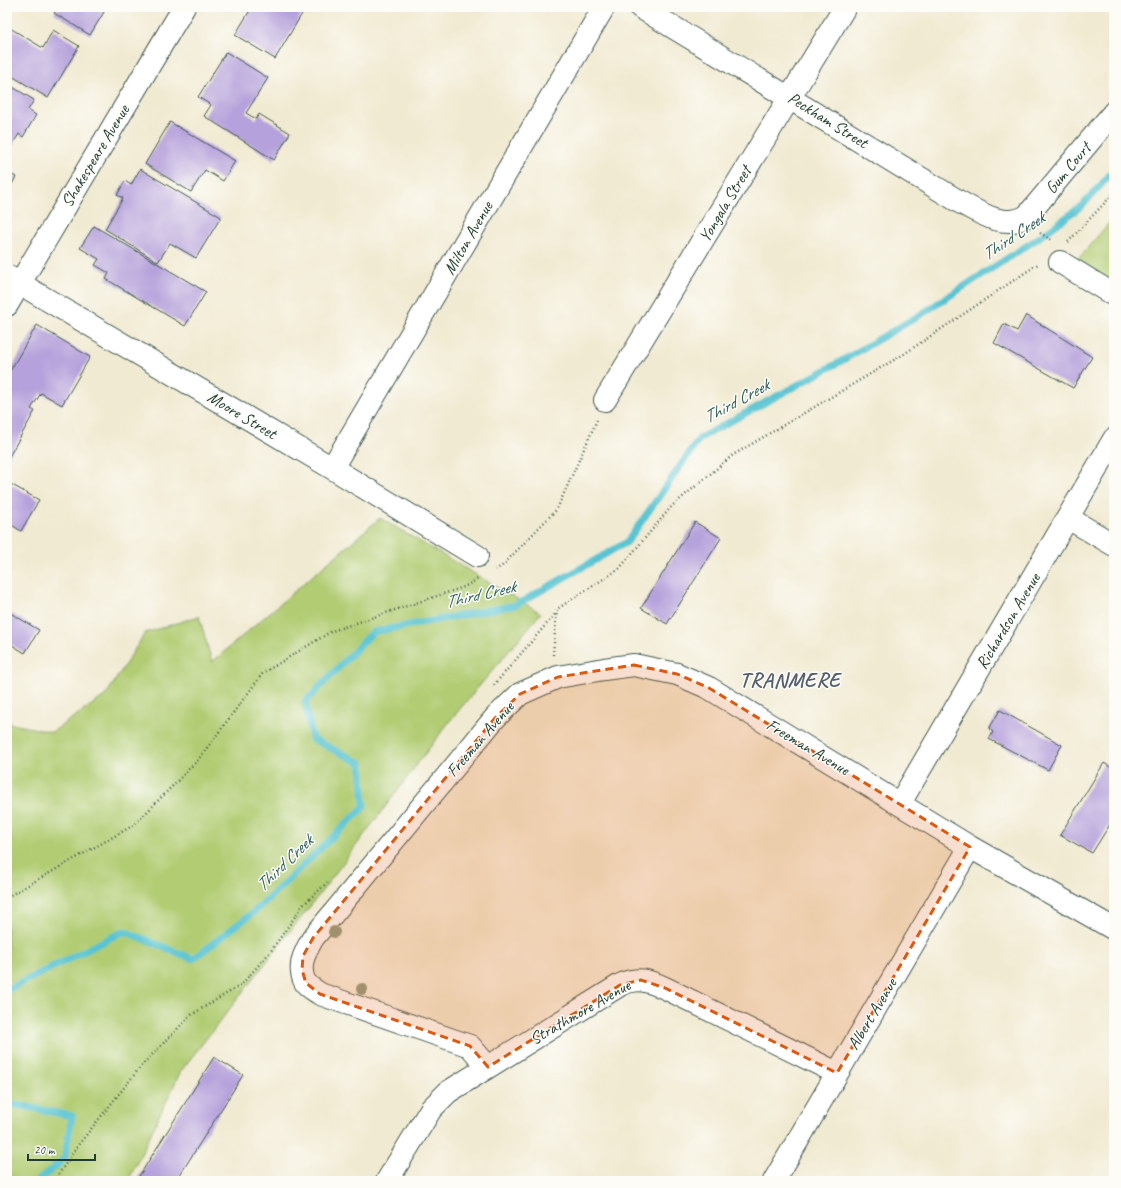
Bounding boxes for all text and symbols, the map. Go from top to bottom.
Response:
street label: Peckham Street [784,87,874,154]
street label: Shakespeare Avenue [56,100,135,211]
street label: Gum Court [1041,136,1097,198]
street label: Yongala Street [694,160,757,246]
street label: Milton Avenue [439,196,498,278]
water label: Third Creek [977,205,1052,265]
water label: Third Creek [699,372,776,428]
street label: Moore Street [204,386,282,445]
street label: Richardson Avenue [971,568,1046,673]
water label: Third Creek [443,574,521,613]
district label: TRANMERE [740,667,842,693]
street label: Freeman Avenue [442,696,519,781]
street label: Freeman Avenue [763,714,854,781]
water label: Third Creek [251,828,320,896]
street label: Albert Avenue [843,973,902,1053]
street label: Strathmore Avenue [526,974,635,1049]
scale bar [28,1136,95,1162]
text: 20 m [34,1142,56,1158]

